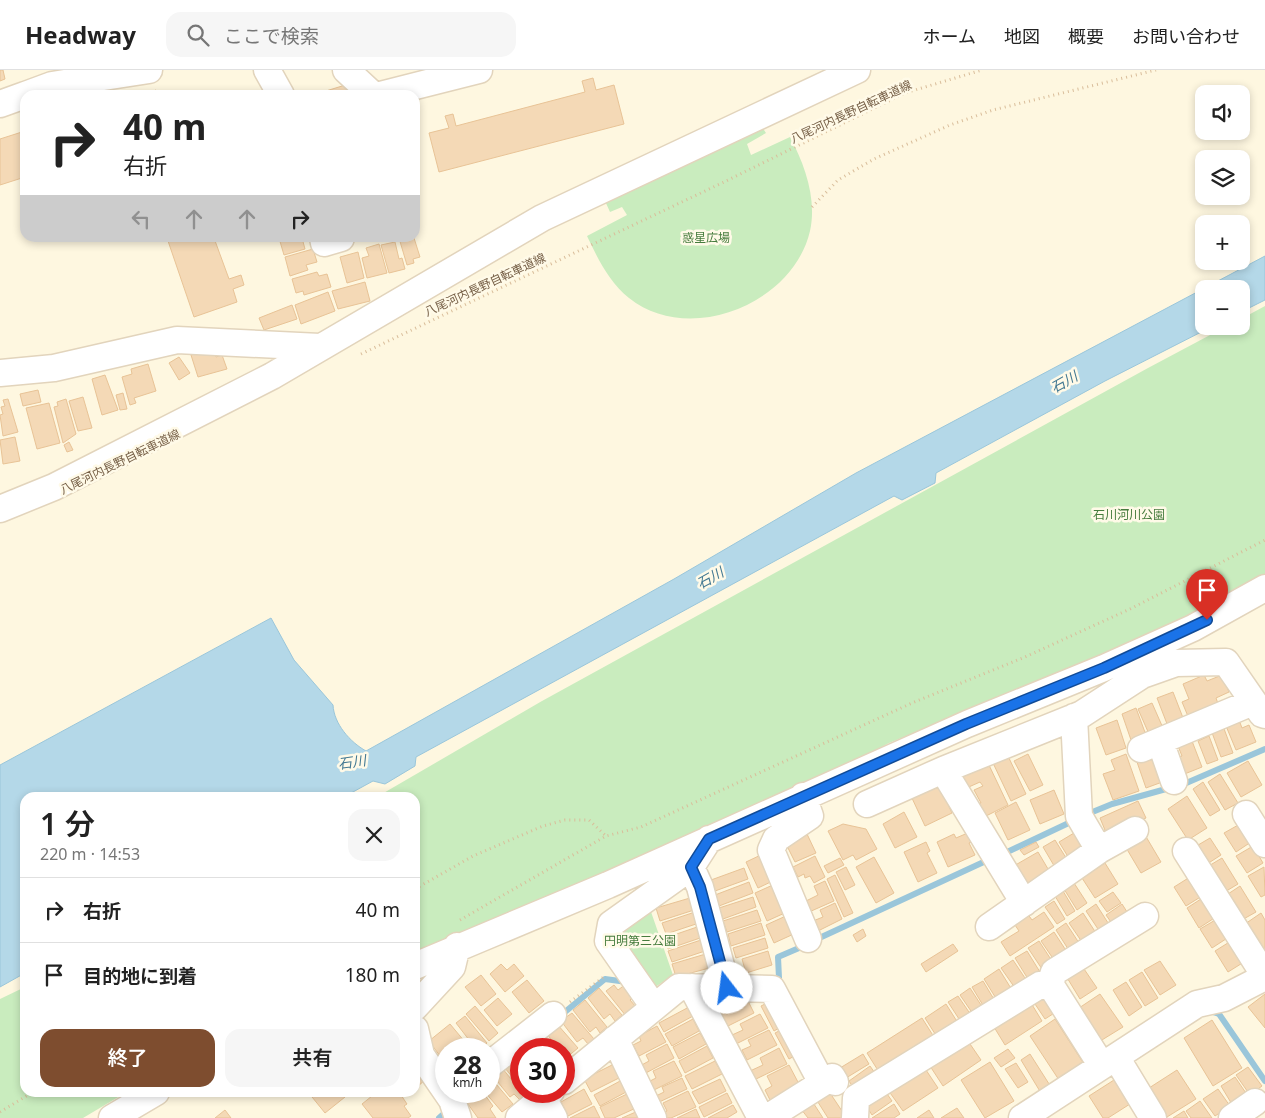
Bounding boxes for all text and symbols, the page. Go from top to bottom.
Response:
search box [166,12,516,57]
text: Headway [25,18,136,51]
icon: search [184,21,212,49]
text: ここで検索 [224,23,319,49]
text: ホーム [923,24,976,48]
text: 地図 [1004,24,1040,48]
text: 概要 [1068,24,1104,48]
text: お問い合わせ [1132,24,1240,48]
street label: 八尾河内長野自転車道線 [787,76,914,147]
map controls [1195,85,1250,335]
button: sound [1195,85,1250,140]
text: 40 m [123,103,206,150]
icon: right [40,110,105,175]
text: 右折 [123,150,167,180]
button: layers [1195,150,1250,205]
icon: left [127,205,155,233]
icon: ahead [180,205,208,233]
icon: ahead [233,205,261,233]
icon: right [286,205,314,233]
button: + [1195,215,1250,270]
park label: 惑星広場 [682,229,730,246]
street label: 八尾河内長野自転車道線 [421,249,548,320]
button: − [1195,280,1250,335]
water label: 石川 [1047,365,1082,397]
street label: 八尾河内長野自転車道線 [57,425,183,498]
park label: 石川河川公園 [1093,506,1165,523]
water label: 石川 [693,561,728,593]
pin [1186,569,1228,620]
icon: arrive [1193,576,1221,604]
water label: 石川 [337,750,369,773]
text: 1 分 [40,803,95,844]
button: close [348,809,400,861]
text: 220 m · 14:53 [40,843,140,865]
icon: right [40,896,68,924]
text: 40 m [356,897,400,923]
text: 右折 [83,898,121,924]
park label: 円明第三公園 [604,932,676,949]
icon: arrive [40,961,68,989]
position arrow [700,961,752,1013]
text: 180 m [345,962,400,988]
text: 目的地に到着 [83,963,197,989]
button: 終了 [40,1029,215,1087]
button: 共有 [225,1029,400,1087]
speed limit sign: 30 [510,1038,575,1103]
text: 28 [453,1047,482,1081]
text: km/h [453,1074,482,1091]

